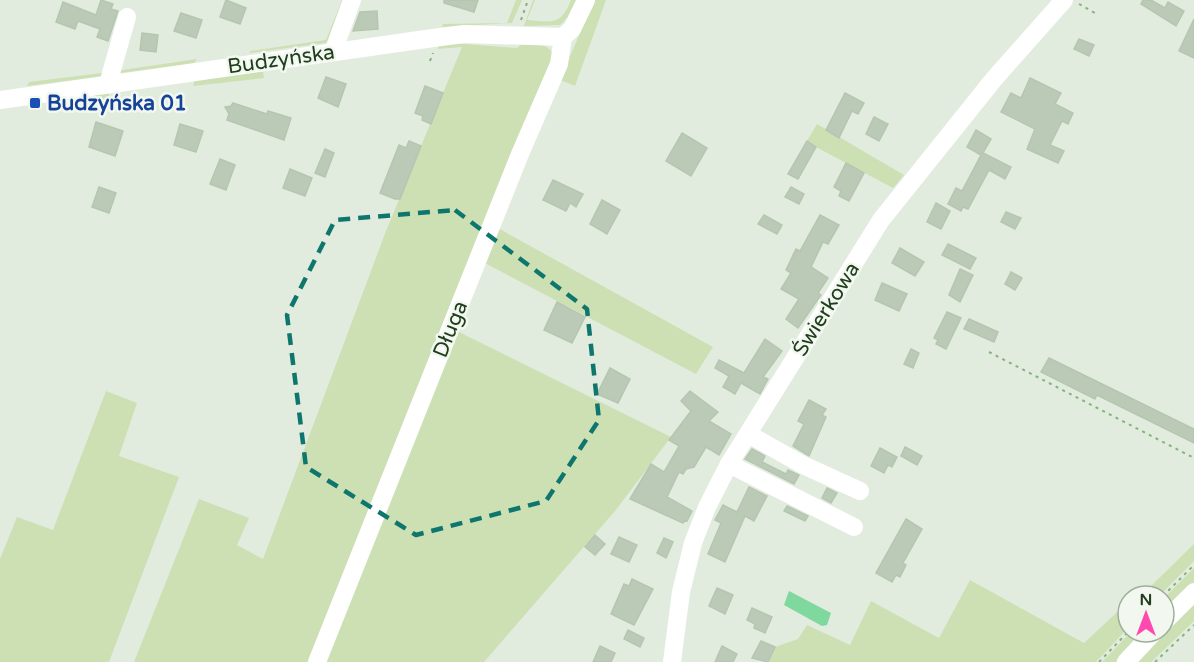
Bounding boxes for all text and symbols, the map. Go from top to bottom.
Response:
street label: Budzyńska [226,40,336,79]
place label: Budzyńska 01 [47,91,187,116]
marker: Budzyńska 01 [28,96,42,110]
street label: Świerkowa [788,258,865,361]
street label: Długa [428,297,473,361]
north arrow [1116,584,1176,644]
text: N [1140,590,1152,610]

